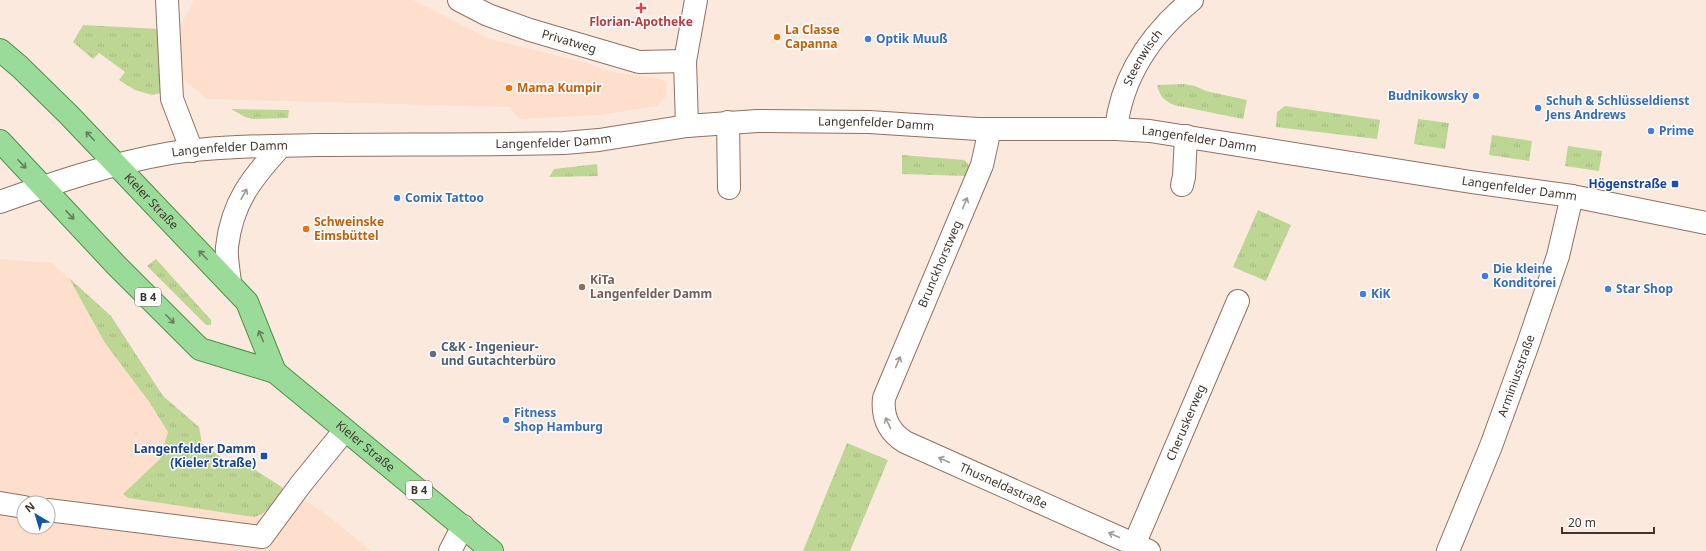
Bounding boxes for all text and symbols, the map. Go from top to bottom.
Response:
marker: Florian-Apotheke [636,3,646,13]
place label: Florian-Apotheke [589,13,693,30]
place label: La Classe Capanna [785,21,840,52]
street label: Privatweg [540,25,599,57]
street label: Steenwisch [1119,26,1166,88]
place label: Optik Muuß [876,30,948,47]
marker: La Classe Capanna [772,32,782,42]
marker: Optik Muuß [863,34,873,44]
place label: Mama Kumpir [517,79,602,96]
marker: Mama Kumpir [504,83,514,93]
place label: Budnikowsky [1388,87,1468,104]
marker: Budnikowsky [1471,91,1481,101]
place label: Schuh & Schlüsseldienst Jens Andrews [1545,92,1690,123]
marker: Schuh & Schlüsseldienst Jens Andrews [1533,103,1543,113]
street label: Langenfelder Damm [818,113,935,134]
street label: Langenfelder Damm [1141,122,1258,156]
place label: Prime [1659,122,1694,139]
marker: Prime [1646,126,1656,136]
street label: Langenfelder Damm [495,129,613,152]
one-way arrow [85,131,95,141]
street label: Langenfelder Damm [170,137,288,161]
one-way arrow [17,159,27,169]
street label: Kieler Straße [121,169,183,233]
street label: Langenfelder Damm [1461,172,1578,205]
place label: Högenstraße [1589,175,1667,192]
marker: Högenstraße [1670,179,1680,189]
one-way arrow [240,188,248,200]
place label: Comix Tattoo [405,189,484,206]
marker: Comix Tattoo [392,193,402,203]
one-way arrow [962,198,970,210]
one-way arrow [65,210,75,220]
place label: Schweinske Eimsbüttel [314,213,384,244]
street label: Brunckhorstweg [914,218,966,310]
marker: Schweinske Eimsbüttel [301,224,311,234]
one-way arrow [198,250,207,260]
place label: Die kleine Konditorei [1493,260,1556,291]
place label: KiTa Langenfelder Damm [590,271,712,302]
marker: Die kleine Konditorei [1480,271,1490,281]
place label: Star Shop [1616,280,1673,297]
marker: KiTa Langenfelder Damm [577,282,587,292]
marker: Star Shop [1603,284,1613,294]
place label: KiK [1371,285,1391,302]
road number: B 4 [135,288,161,306]
marker: KiK [1358,289,1368,299]
one-way arrow [165,314,175,324]
one-way arrow [256,330,264,342]
street label: Arminiusstraße [1493,332,1539,419]
place label: C&K - Ingenieur- und Gutachterbüro [441,338,556,369]
marker: C&K - Ingenieur- und Gutachterbüro [428,349,438,359]
one-way arrow [895,356,903,368]
street label: Cheruskerweg [1162,382,1210,463]
place label: Fitness Shop Hamburg [514,404,603,435]
marker: Fitness Shop Hamburg [501,415,511,425]
street label: Kieler Straße [332,417,399,476]
one-way arrow [884,418,891,430]
place label: Langenfelder Damm (Kieler Straße) [134,440,256,471]
marker: Langenfelder Damm (Kieler Straße) [259,451,269,461]
one-way arrow [938,456,950,463]
street label: Thusneldastraße [957,458,1050,513]
road number: B 4 [406,481,432,499]
north arrow [16,495,56,535]
text: N [21,498,38,515]
scale bar [1562,509,1654,535]
text: 20 m [1568,514,1596,531]
one-way arrow [1108,531,1120,538]

